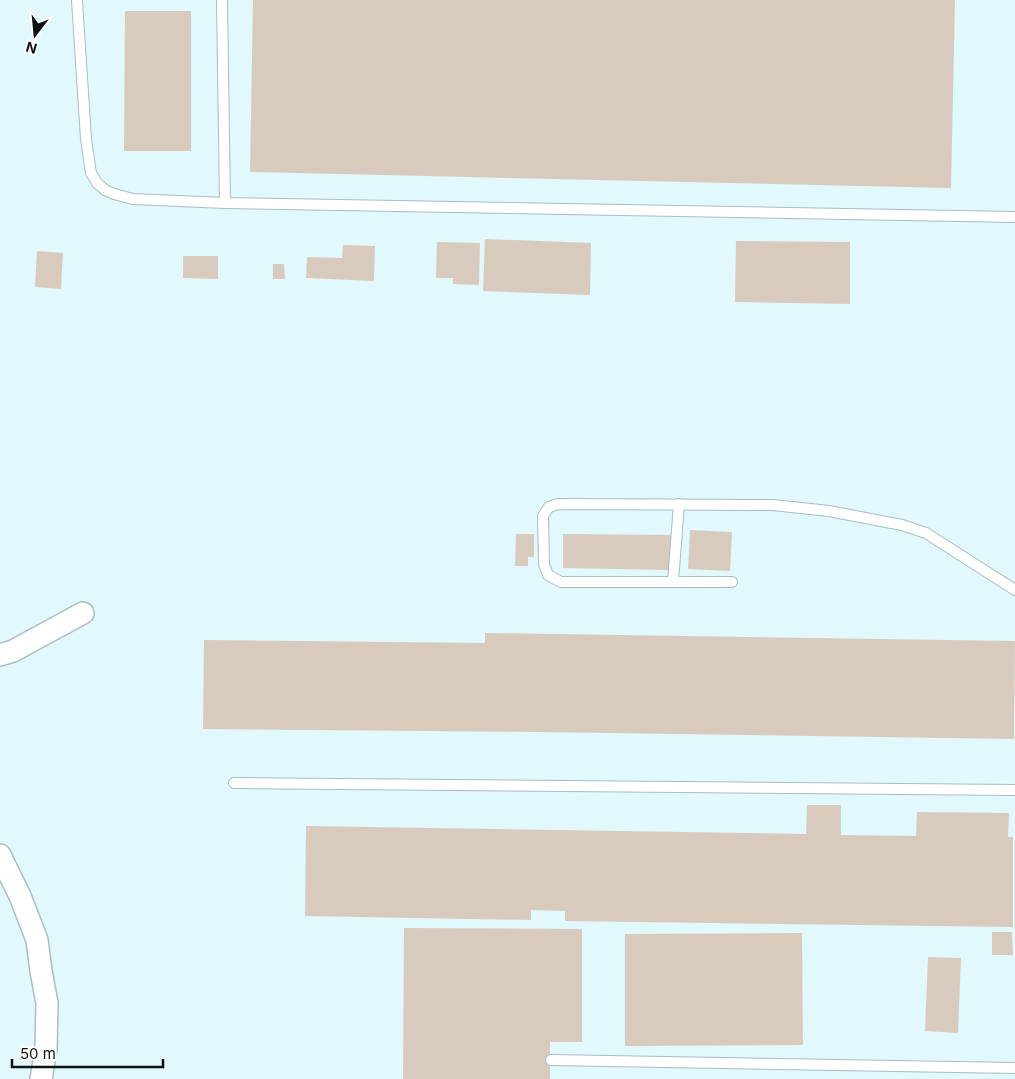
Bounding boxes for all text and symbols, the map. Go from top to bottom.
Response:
north arrow [10,10,60,60]
text: N [24,38,39,58]
scale bar [12,1036,164,1068]
text: 50 m [20,1044,56,1063]

